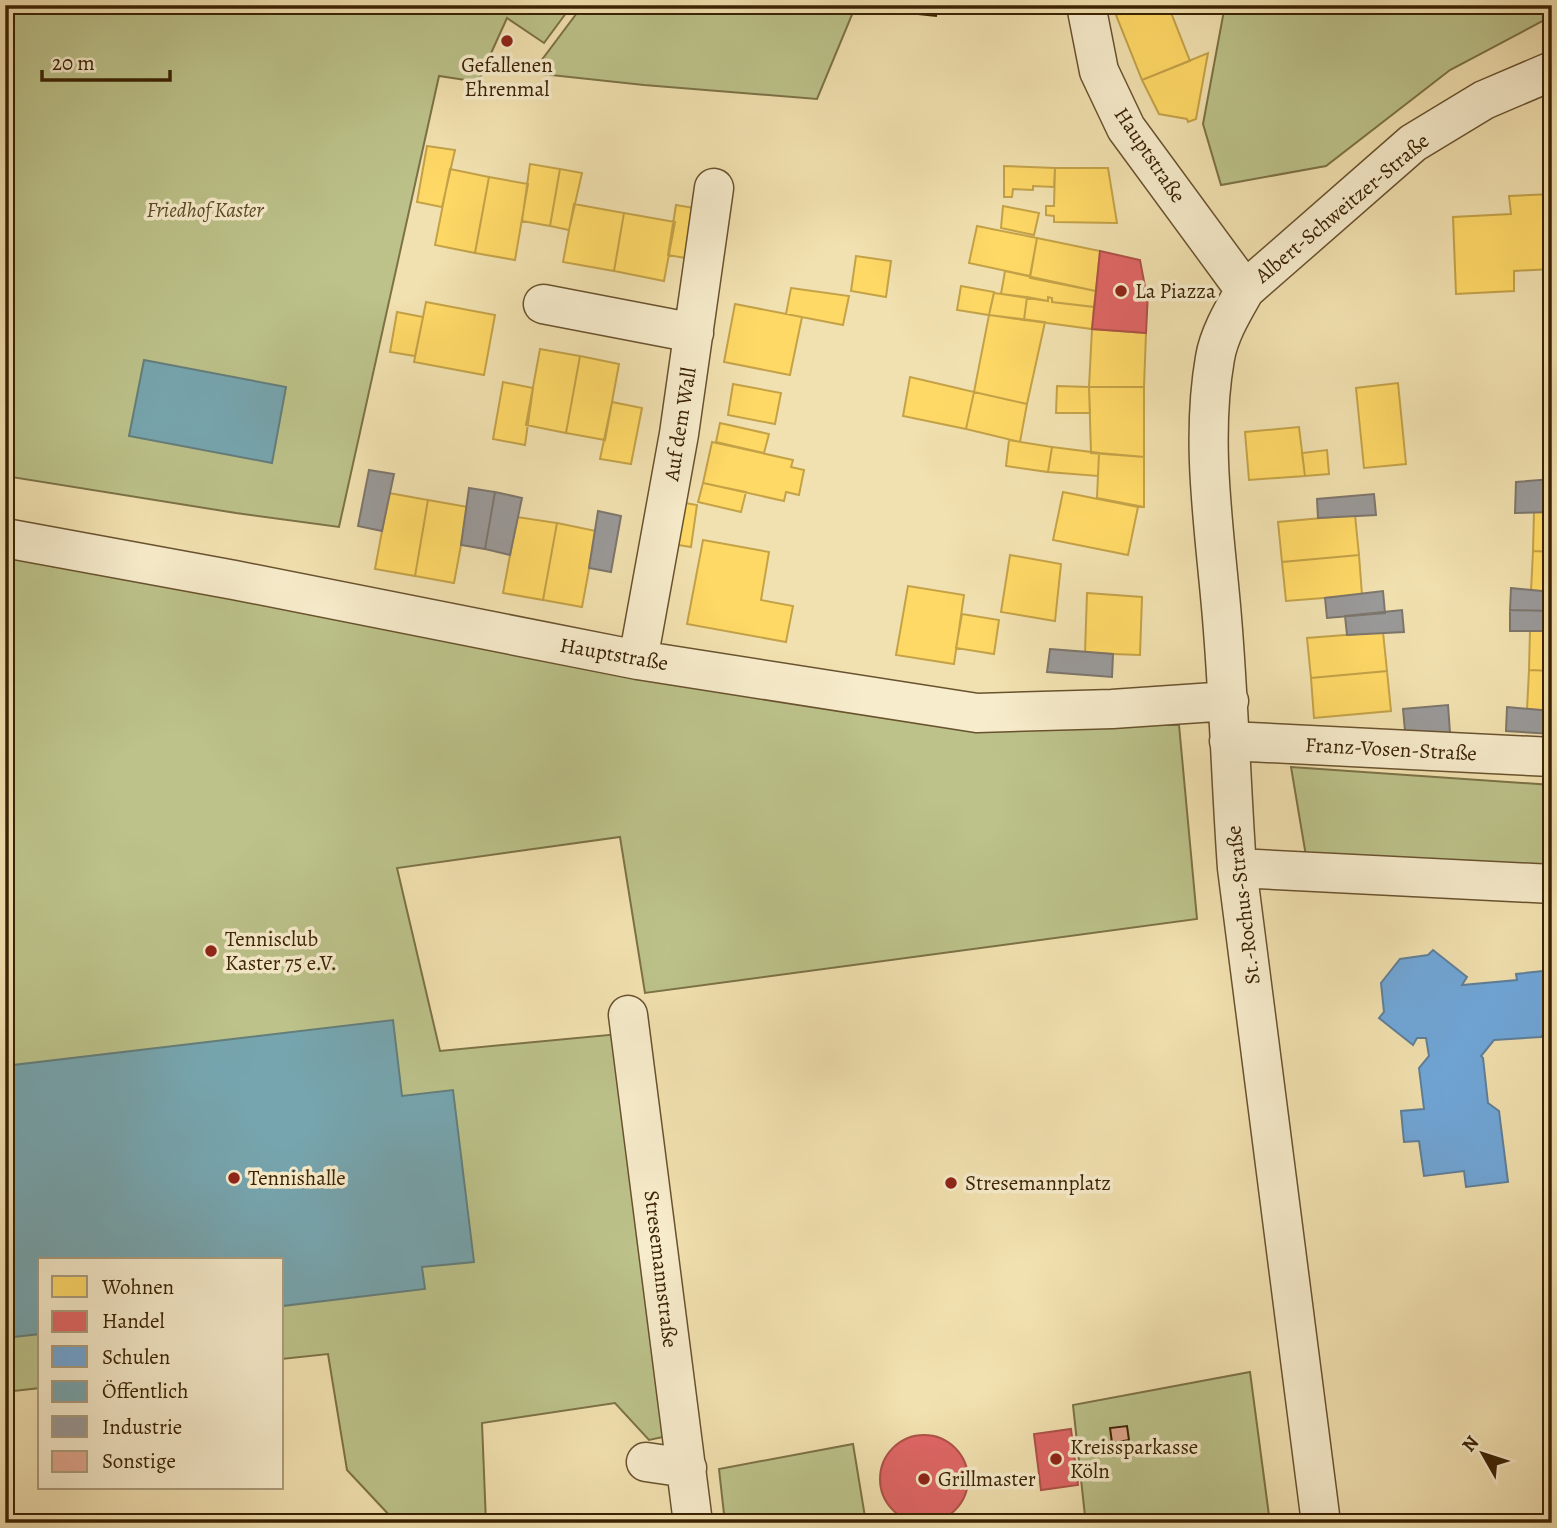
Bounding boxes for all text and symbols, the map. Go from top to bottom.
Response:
marker: Gefallenen Ehrenmal [499,33,515,49]
scale bar [42,38,170,82]
text: 20 m [52,49,95,77]
place label: Gefallenen Ehrenmal [461,51,553,103]
street label: Hauptstraße [1108,102,1192,208]
street label: Albert-Schweitzer-Straße [1248,127,1435,290]
park label: Friedhof Kaster [146,196,264,224]
place label: La Piazza [1135,277,1216,305]
marker: La Piazza [1113,283,1129,299]
street label: Auf dem Wall [657,365,703,484]
street label: Hauptstraße [558,631,670,677]
street label: Franz-Vosen-Straße [1304,731,1478,767]
street label: St.-Rochus-Straße [1219,824,1267,986]
place label: Tennisclub Kaster 75 e.V. [225,925,337,977]
marker: Tennisclub Kaster 75 e.V. [203,943,219,959]
place label: Tennishalle [248,1164,346,1192]
place label: Stresemannplatz [965,1169,1111,1197]
marker: Tennishalle [226,1170,242,1186]
marker: Stresemannplatz [943,1175,959,1191]
street label: Stresemannstraße [637,1189,685,1349]
legend [38,1258,284,1490]
text: Wohnen [101,1273,174,1301]
text: Handel [102,1307,165,1335]
text: Schulen [102,1343,170,1371]
text: Öffentlich [102,1377,188,1405]
text: Industrie [102,1413,182,1441]
north arrow [1448,1420,1518,1490]
text: N [1456,1430,1485,1457]
place label: Kreissparkasse Köln [1070,1433,1198,1485]
text: Sonstige [102,1447,176,1475]
marker: Kreissparkasse Köln [1048,1451,1064,1467]
place label: Grillmaster [938,1465,1036,1493]
marker: Grillmaster [916,1471,932,1487]

